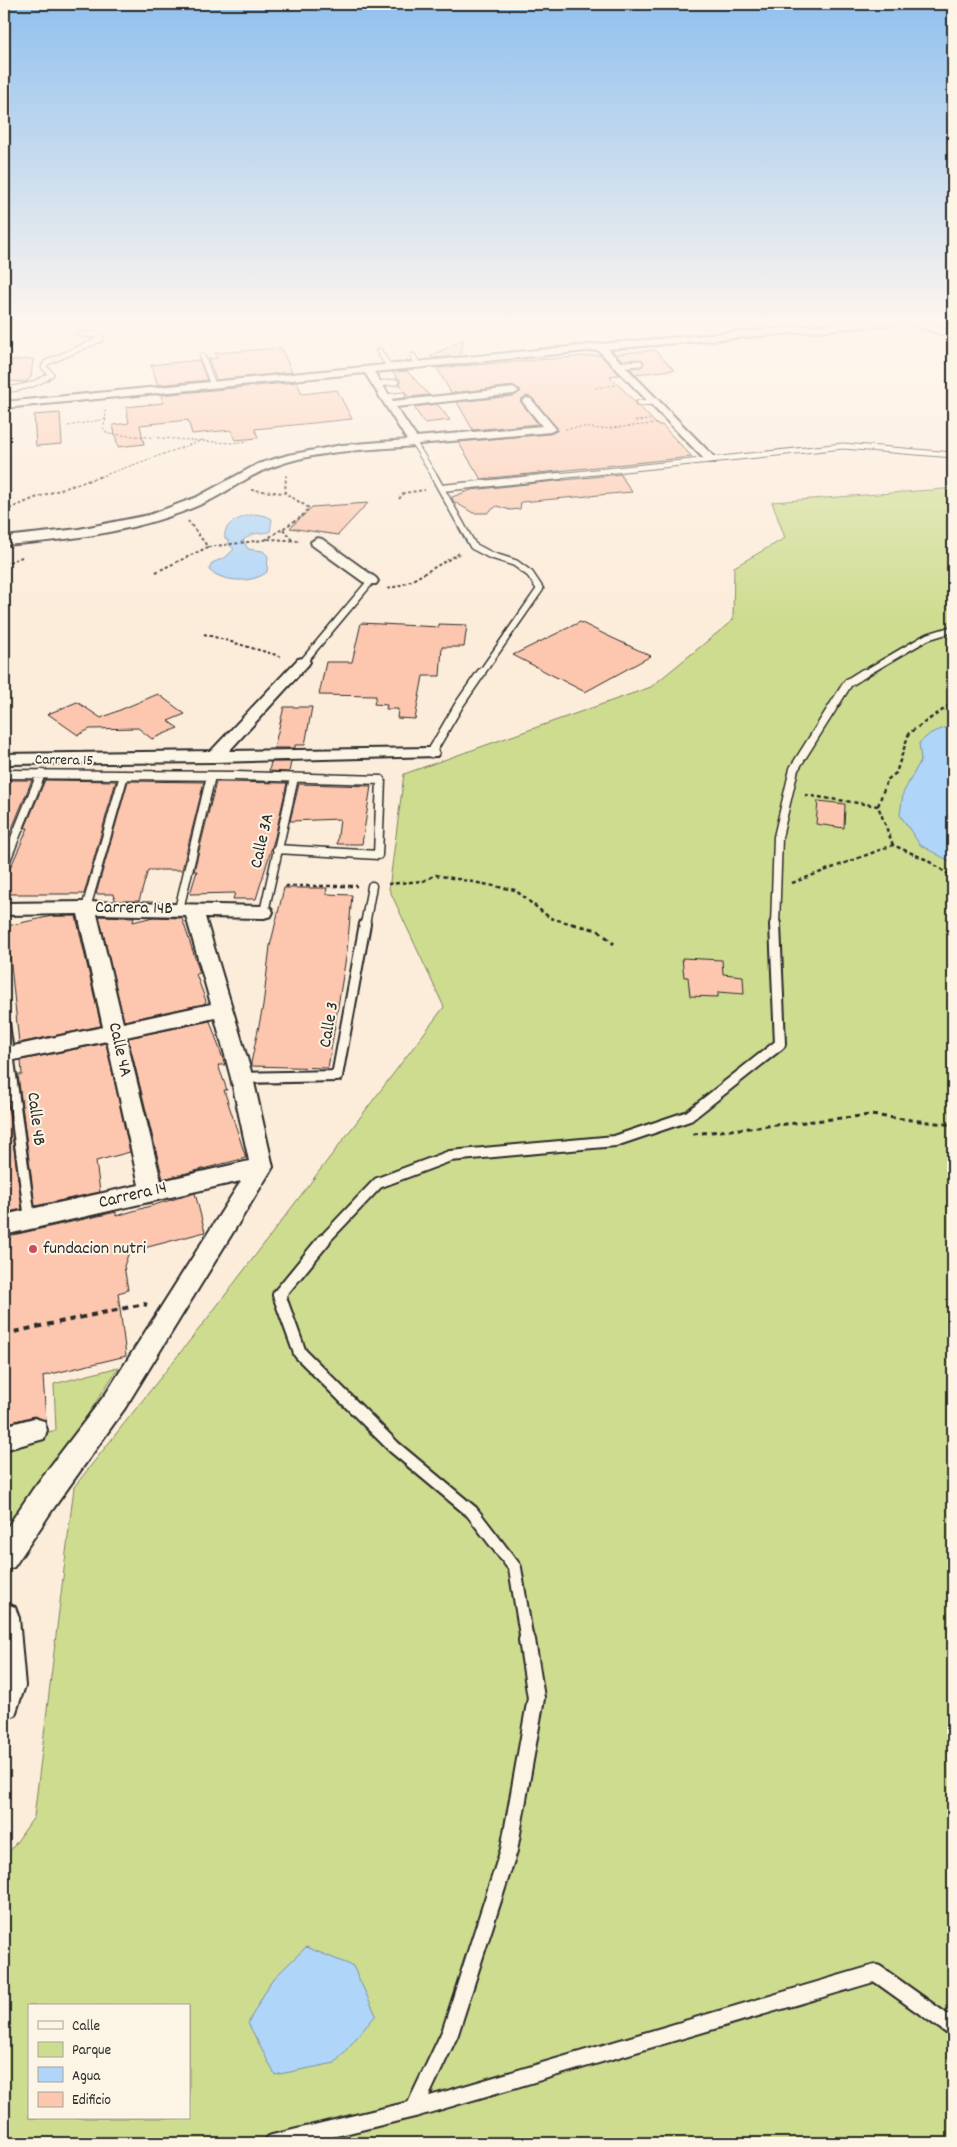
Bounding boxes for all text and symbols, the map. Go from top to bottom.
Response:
street label: Carrera 15 [35,749,93,773]
street label: Calle 3A [245,811,281,871]
street label: Carrera 14B [95,896,173,922]
street label: Calle 3 [314,1000,346,1050]
street label: Calle 4A [101,1020,137,1080]
street label: Calle 4B [19,1091,51,1147]
street label: Carrera 14 [96,1176,170,1216]
place label: fundacion nutri [43,1237,146,1262]
marker: fundacion nutri [27,1243,39,1255]
legend [28,2004,190,2120]
text: Calle [72,2016,101,2038]
text: Parque [72,2040,112,2062]
text: Agua [72,2066,101,2088]
text: Edificio [72,2090,111,2112]

